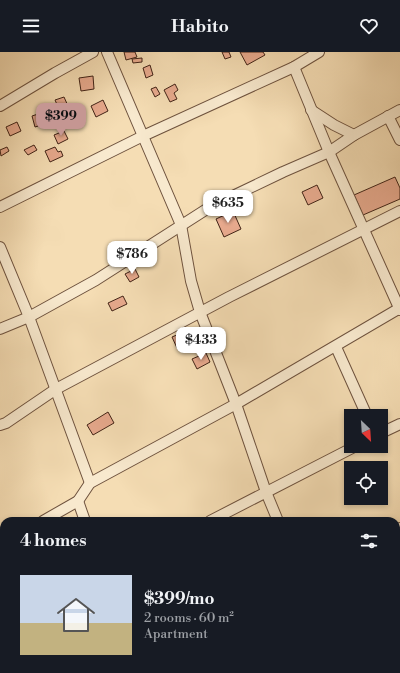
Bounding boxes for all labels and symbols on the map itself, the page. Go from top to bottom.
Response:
pin: $399 [37,103,85,137]
pin: $635 [204,190,252,224]
pin: $786 [108,241,156,275]
pin: $433 [177,327,225,361]
north arrow [344,409,388,453]

